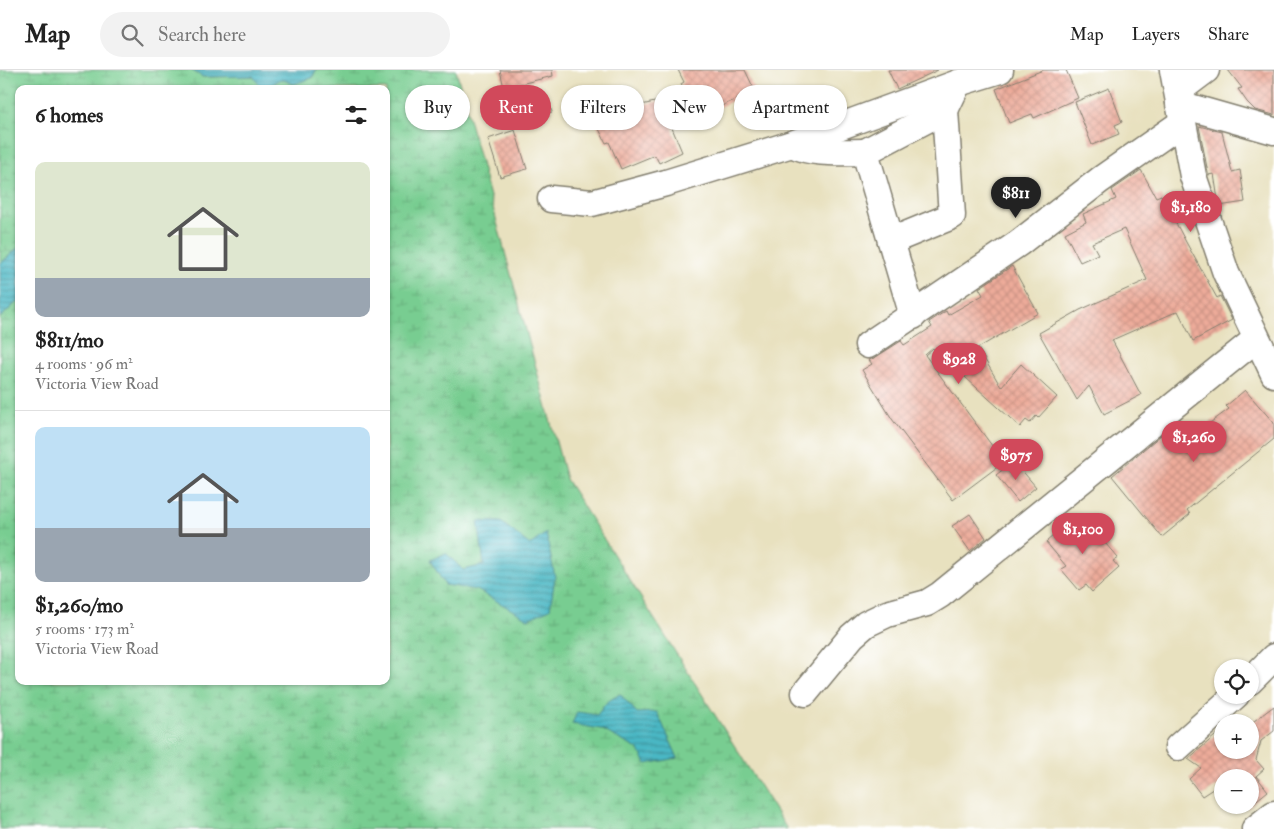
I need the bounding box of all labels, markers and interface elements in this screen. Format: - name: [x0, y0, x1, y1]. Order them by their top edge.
- search box: [100, 12, 450, 57]
- text: Map: [25, 19, 70, 50]
- icon: search: [118, 21, 146, 49]
- text: Search here: [158, 23, 246, 47]
- text: Map: [1070, 23, 1104, 46]
- text: Layers: [1132, 23, 1180, 46]
- text: Share: [1208, 23, 1249, 46]
- chip: Buy: [405, 85, 470, 130]
- chip: Rent: [480, 85, 551, 130]
- chip: Filters: [561, 85, 644, 130]
- chip: New: [654, 85, 724, 130]
- chip: Apartment: [734, 85, 847, 130]
- icon: filters: [342, 101, 370, 129]
- text: 6 homes: [35, 102, 103, 129]
- pin: $811: [986, 176, 1046, 219]
- text: $811: [1002, 183, 1030, 203]
- pin: $1,180: [1150, 190, 1232, 233]
- icon: home: [158, 194, 248, 284]
- text: $1,180: [1171, 197, 1211, 217]
- text: $811/mo: [35, 327, 104, 354]
- pin: $928: [929, 342, 989, 385]
- text: $928: [943, 349, 975, 369]
- text: 4 rooms · 96 m²: [35, 354, 133, 374]
- text: Victoria View Road: [35, 374, 159, 394]
- pin: $1,260: [1153, 420, 1235, 463]
- text: $1,260: [1173, 427, 1215, 447]
- pin: $975: [986, 438, 1046, 481]
- text: $975: [1000, 445, 1032, 465]
- icon: home: [158, 460, 248, 550]
- pin: $1,100: [1042, 512, 1124, 555]
- text: $1,100: [1063, 519, 1103, 539]
- text: $1,260/mo: [35, 592, 123, 619]
- text: 5 rooms · 173 m²: [35, 619, 134, 639]
- text: Victoria View Road: [35, 639, 159, 659]
- map controls: [1214, 659, 1259, 814]
- button: locate: [1214, 659, 1259, 704]
- button: +: [1214, 714, 1259, 759]
- button: −: [1214, 769, 1259, 814]

